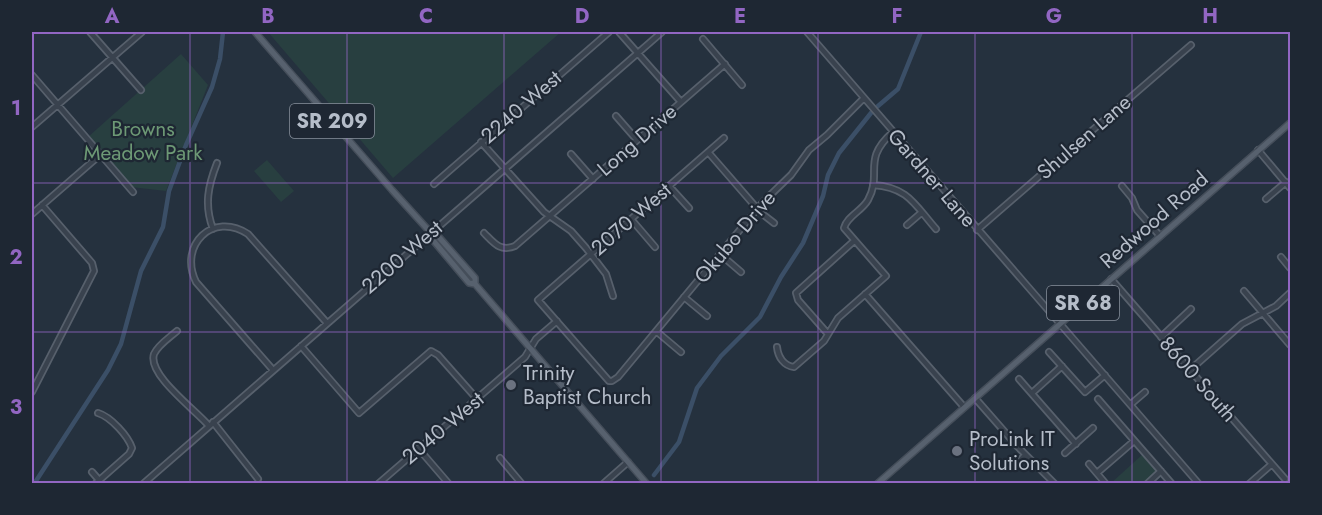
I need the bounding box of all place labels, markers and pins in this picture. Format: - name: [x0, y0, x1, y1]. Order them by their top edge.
- place label: Trinity Baptist Church: [523, 358, 651, 412]
- marker: Trinity Baptist Church: [504, 378, 518, 392]
- place label: ProLink IT Solutions: [969, 424, 1055, 478]
- marker: ProLink IT Solutions: [950, 444, 964, 458]

